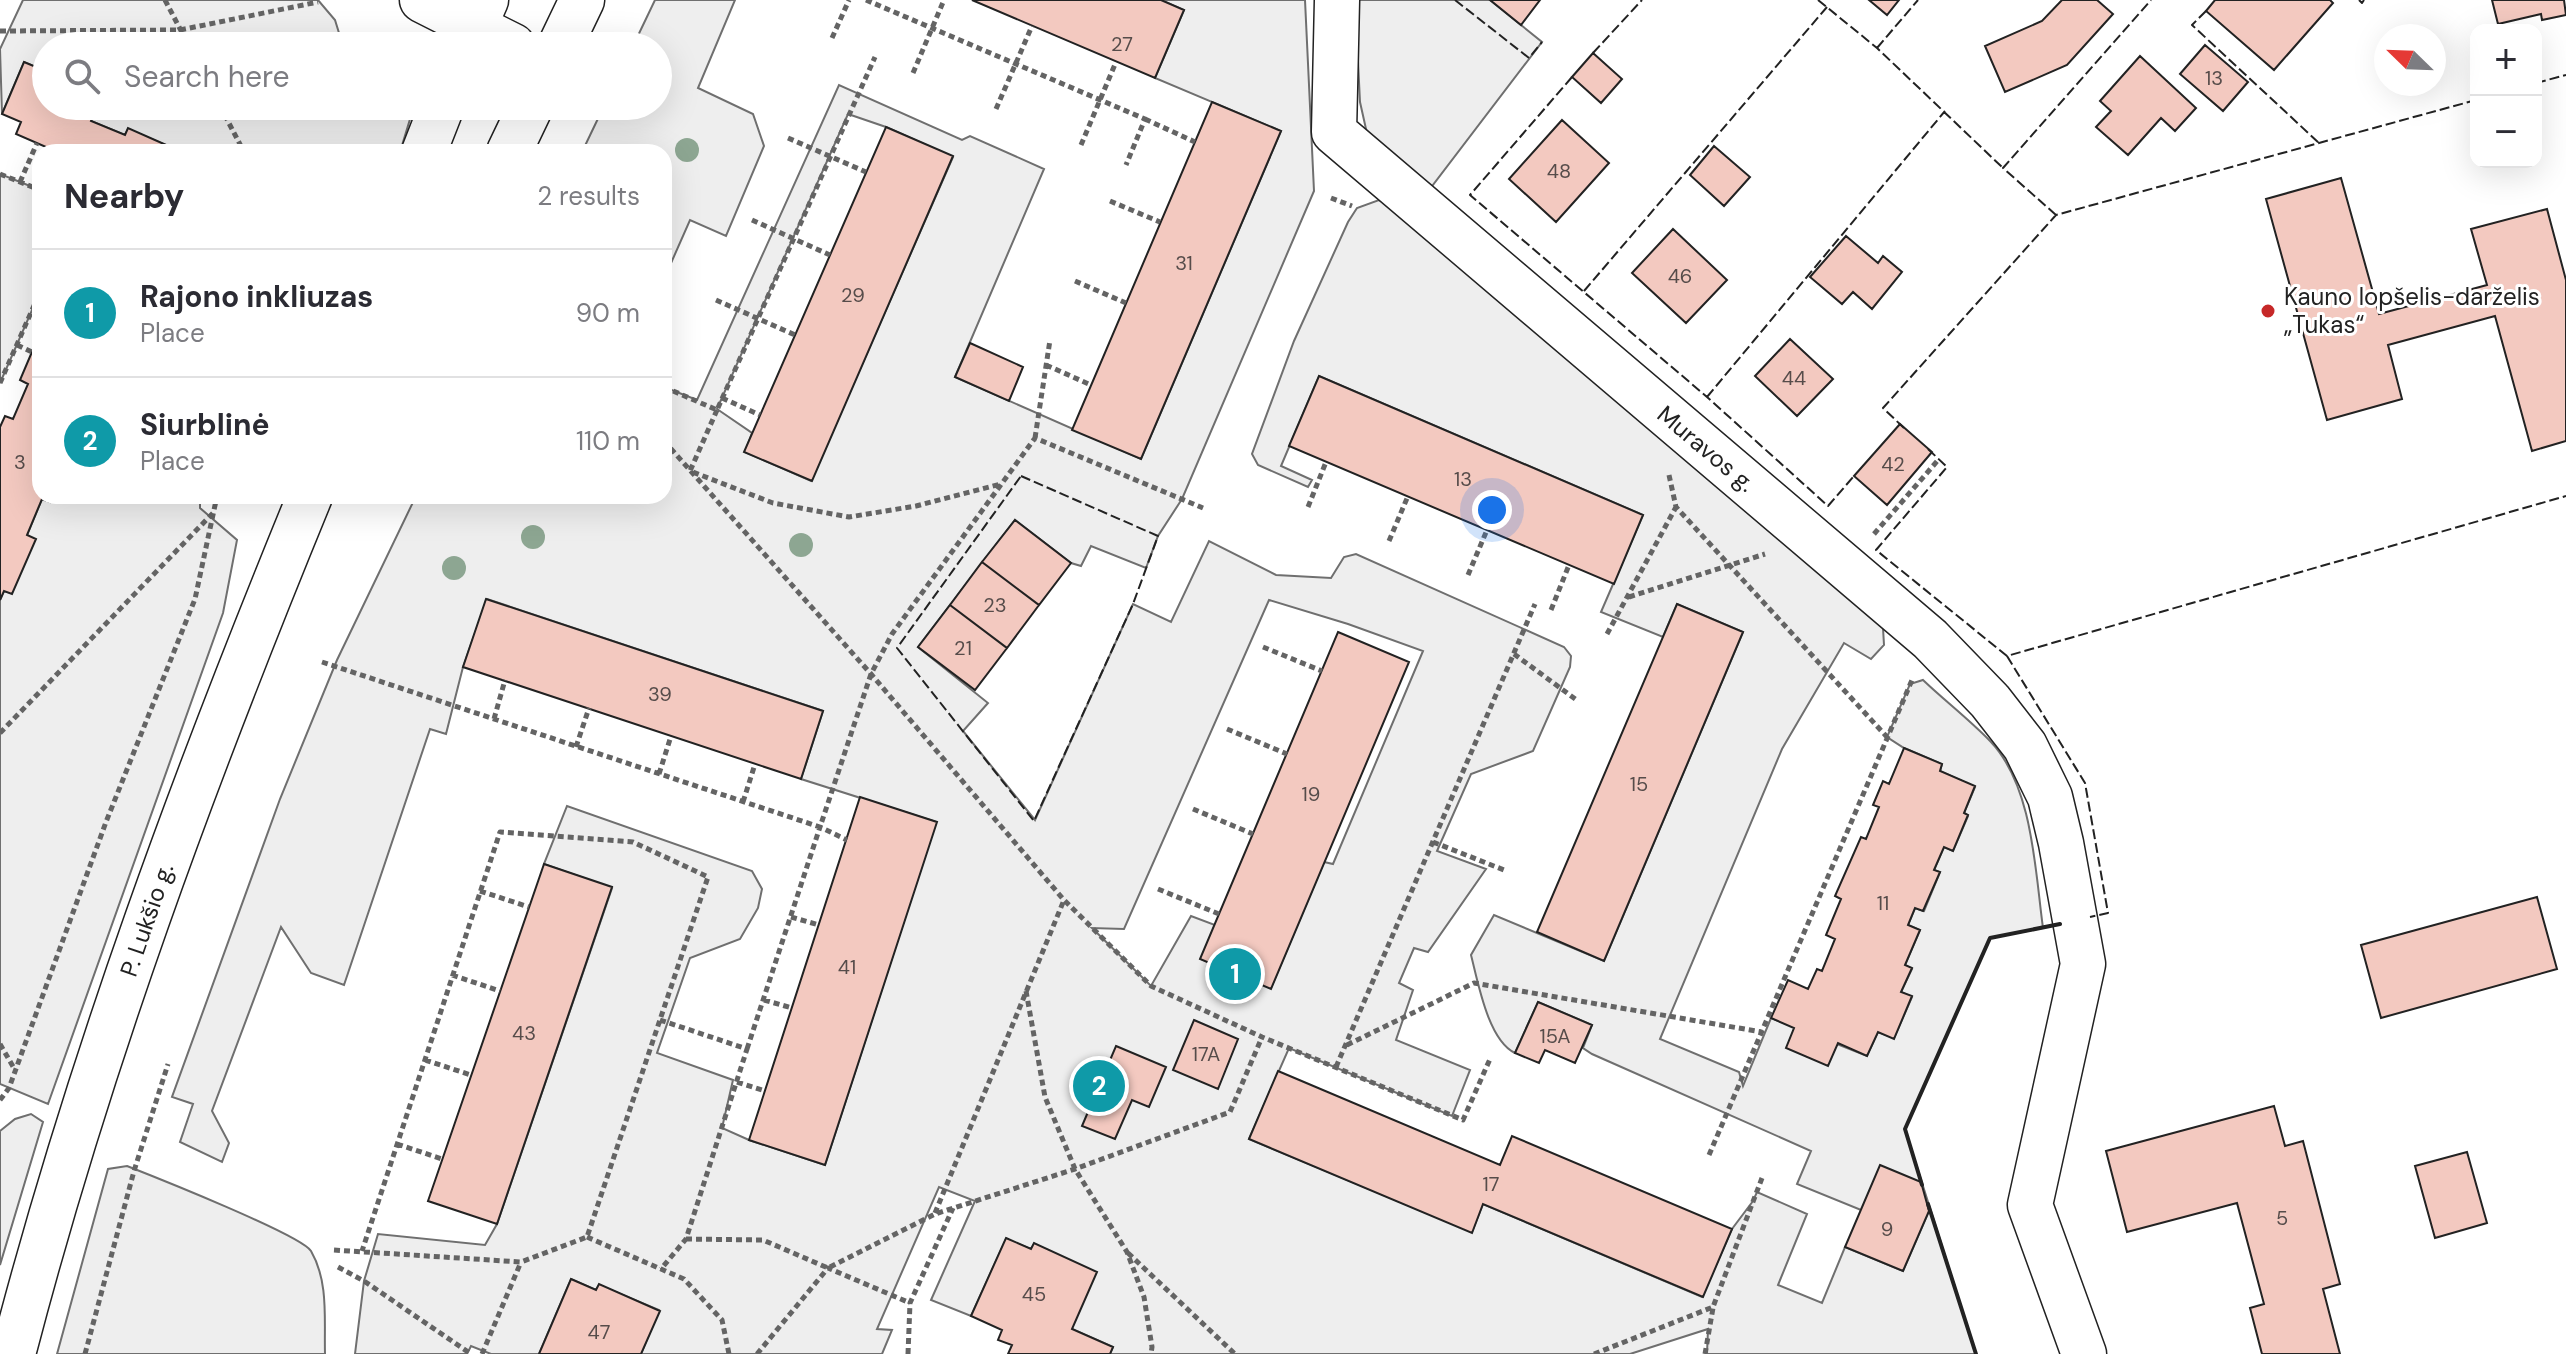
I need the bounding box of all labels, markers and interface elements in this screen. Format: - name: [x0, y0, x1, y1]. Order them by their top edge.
- north arrow: [2374, 24, 2446, 96]
- map controls: [2470, 24, 2542, 168]
- button: +: [2470, 24, 2542, 96]
- house number: 27: [1111, 31, 1133, 57]
- search box: [32, 32, 672, 120]
- icon: search: [60, 54, 104, 98]
- text: Search here: [124, 57, 290, 96]
- house number: 13: [2205, 65, 2223, 91]
- button: −: [2470, 96, 2542, 168]
- house number: 48: [1547, 158, 1571, 184]
- text: Nearby: [64, 174, 184, 219]
- text: 2 results: [537, 179, 640, 213]
- house number: 31: [1175, 250, 1193, 276]
- house number: 46: [1668, 263, 1692, 289]
- text: Rajono inkliuzas: [140, 277, 373, 316]
- place label: Kauno lopšelis-darželis „Tukas“: [2284, 281, 2540, 340]
- house number: 29: [841, 282, 865, 308]
- text: 1: [85, 296, 95, 330]
- text: 90 m: [576, 296, 640, 330]
- marker: Kauno lopšelis-darželis „Tukas“: [2259, 302, 2277, 320]
- text: Place: [140, 316, 205, 350]
- house number: 44: [1782, 365, 1806, 391]
- street label: Muravos g.: [1651, 399, 1762, 499]
- text: Siurblinė: [140, 405, 270, 444]
- text: 2: [82, 424, 98, 458]
- text: 110 m: [576, 424, 640, 458]
- text: Place: [140, 444, 205, 478]
- house number: 3: [14, 449, 26, 475]
- house number: 42: [1881, 451, 1905, 477]
- house number: 13: [1454, 466, 1472, 492]
- your location: [1472, 490, 1512, 530]
- house number: 23: [983, 592, 1007, 618]
- house number: 21: [954, 635, 972, 661]
- house number: 39: [648, 681, 672, 707]
- house number: 15: [1630, 771, 1648, 797]
- house number: 19: [1302, 781, 1320, 807]
- street label: P. Lukšio g.: [113, 859, 180, 981]
- house number: 11: [1877, 890, 1889, 916]
- pin: 1: [1209, 944, 1261, 1004]
- house number: 41: [838, 954, 856, 980]
- house number: 43: [512, 1020, 536, 1046]
- house number: 15A: [1540, 1023, 1570, 1049]
- house number: 17A: [1192, 1041, 1220, 1067]
- pin: 2: [1073, 1056, 1125, 1116]
- house number: 17: [1483, 1171, 1499, 1197]
- house number: 5: [2276, 1205, 2288, 1231]
- house number: 9: [1881, 1216, 1893, 1242]
- house number: 45: [1022, 1281, 1046, 1307]
- house number: 47: [588, 1319, 610, 1345]

